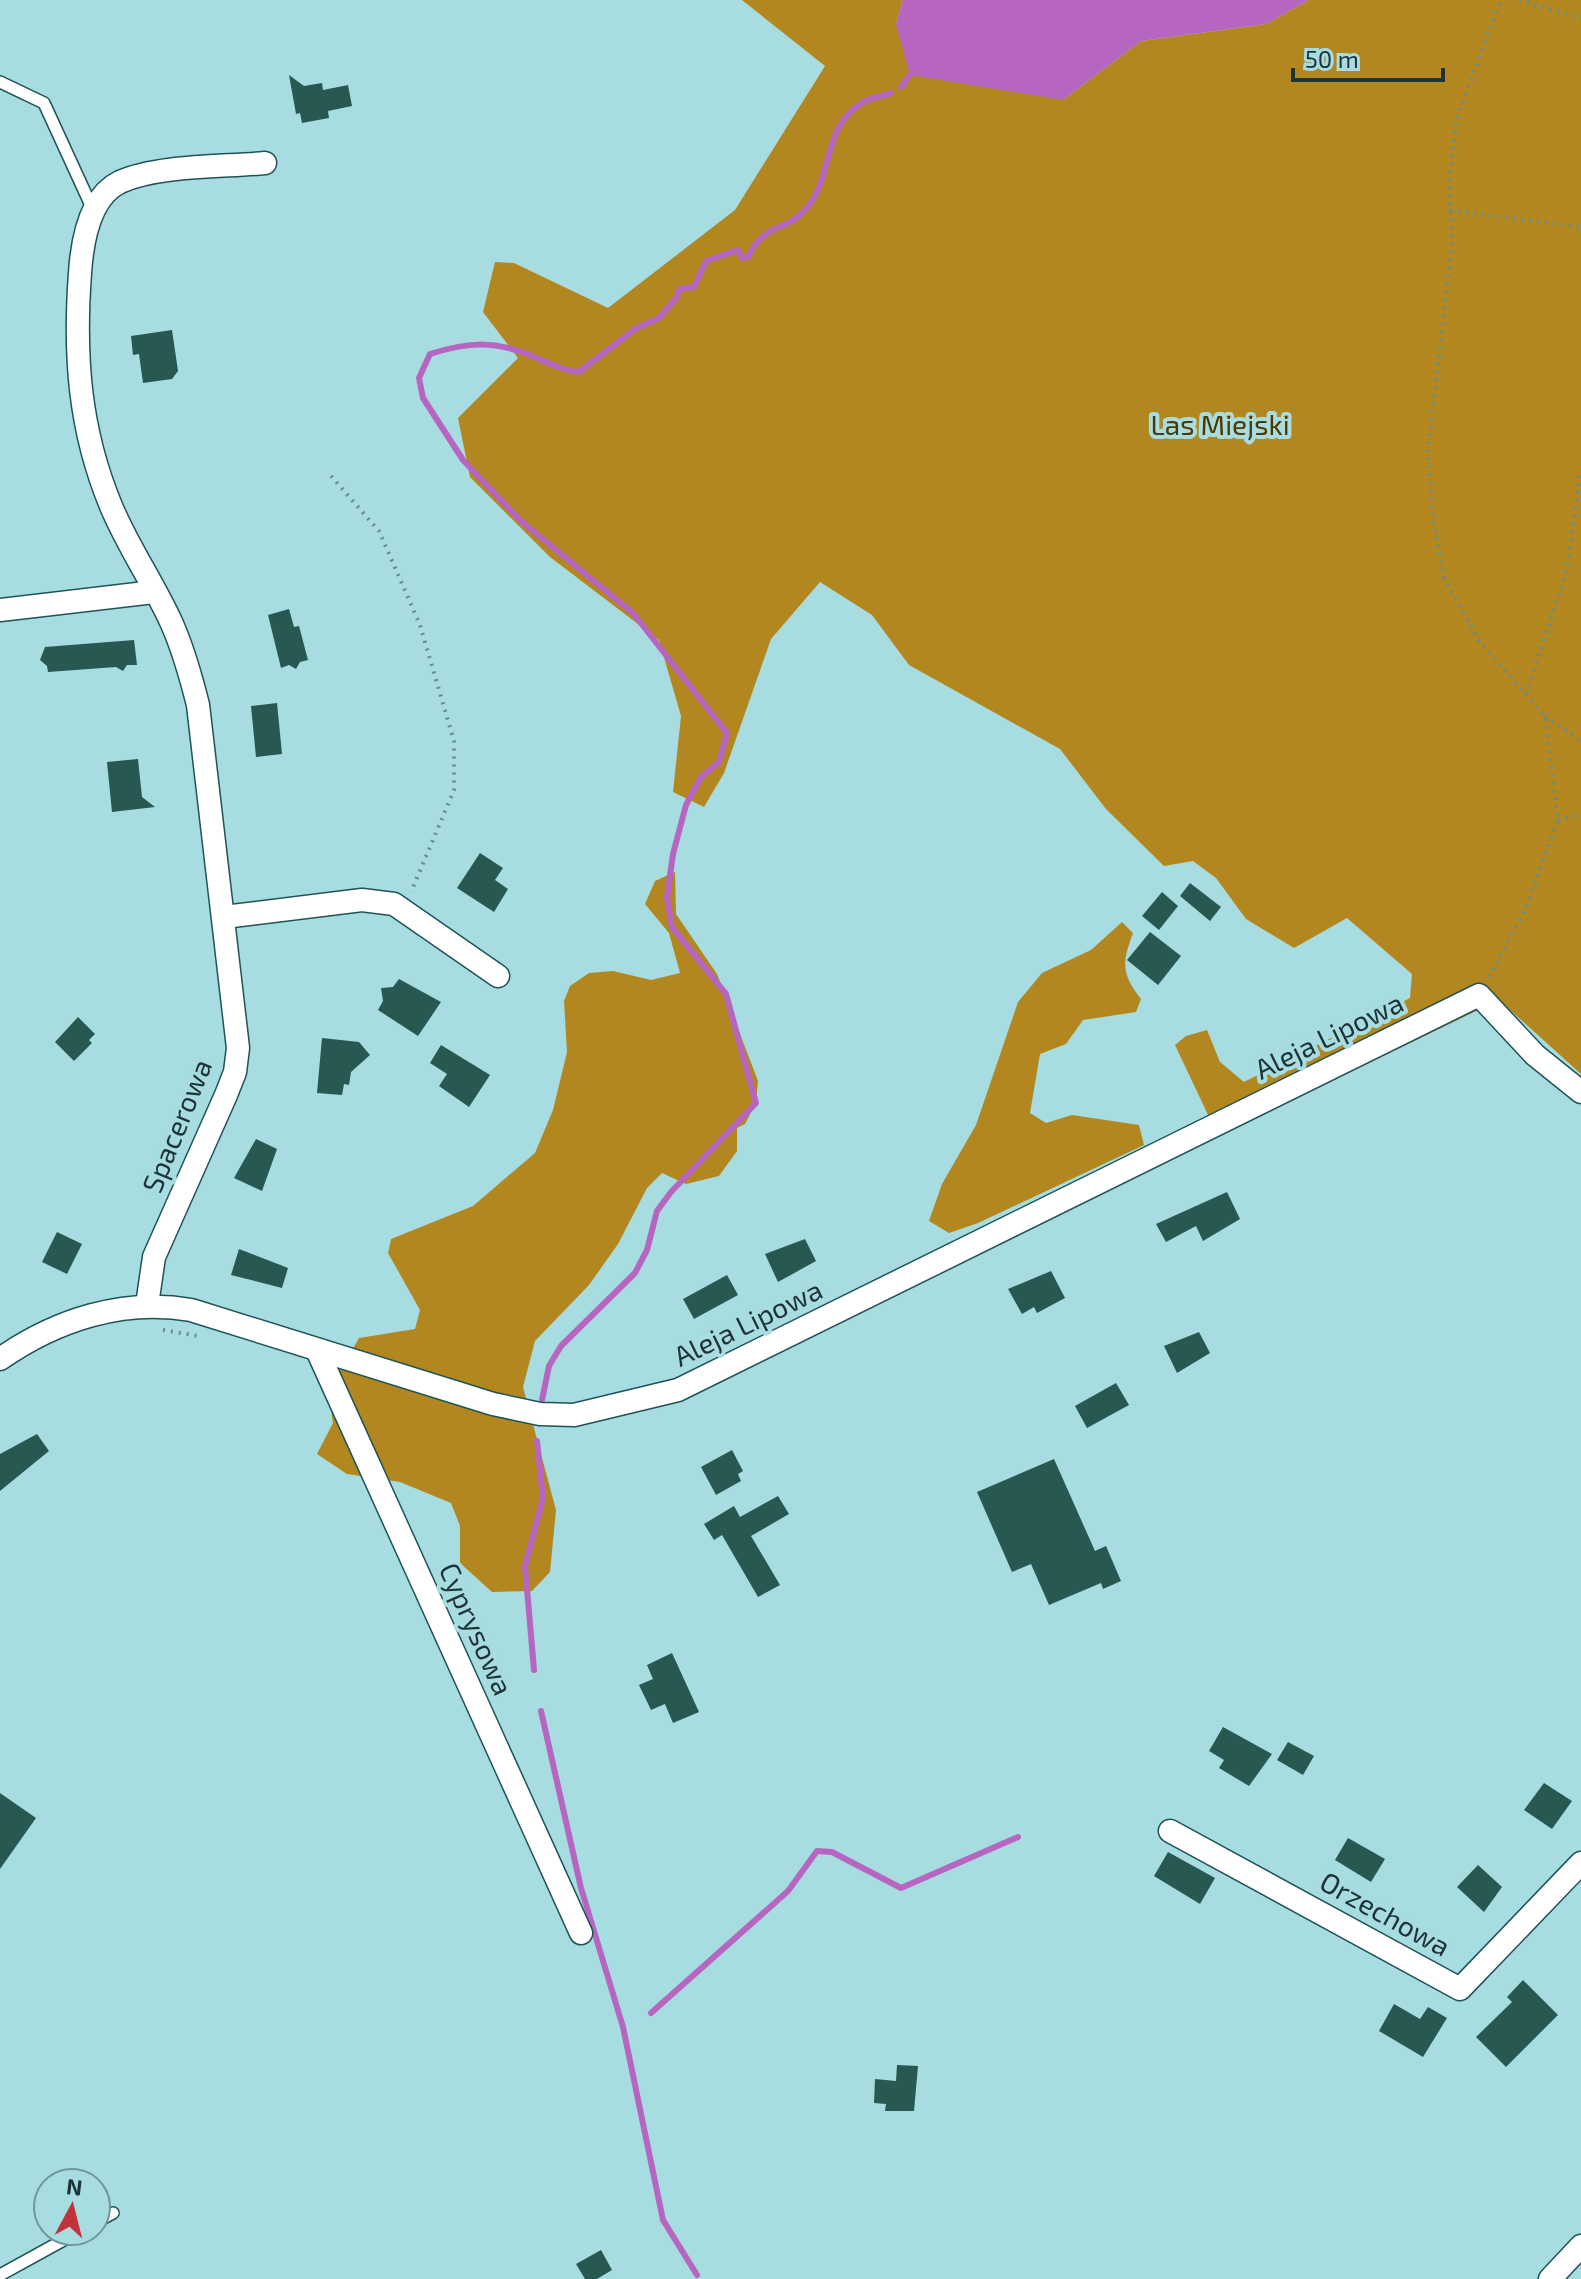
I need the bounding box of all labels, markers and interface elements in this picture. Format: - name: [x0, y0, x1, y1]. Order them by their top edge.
- scale bar: [1293, 32, 1443, 82]
- text: 50 m: [1305, 44, 1359, 73]
- park label: Las Miejski: [1150, 407, 1290, 441]
- street label: Aleja Lipowa: [1249, 984, 1408, 1086]
- street label: Spacerowa: [134, 1054, 218, 1197]
- street label: Aleja Lipowa: [668, 1271, 827, 1373]
- street label: Cyprysowa: [433, 1557, 521, 1700]
- street label: Orzechowa: [1315, 1864, 1456, 1963]
- north arrow: [32, 2167, 112, 2247]
- text: N: [65, 2172, 84, 2200]

